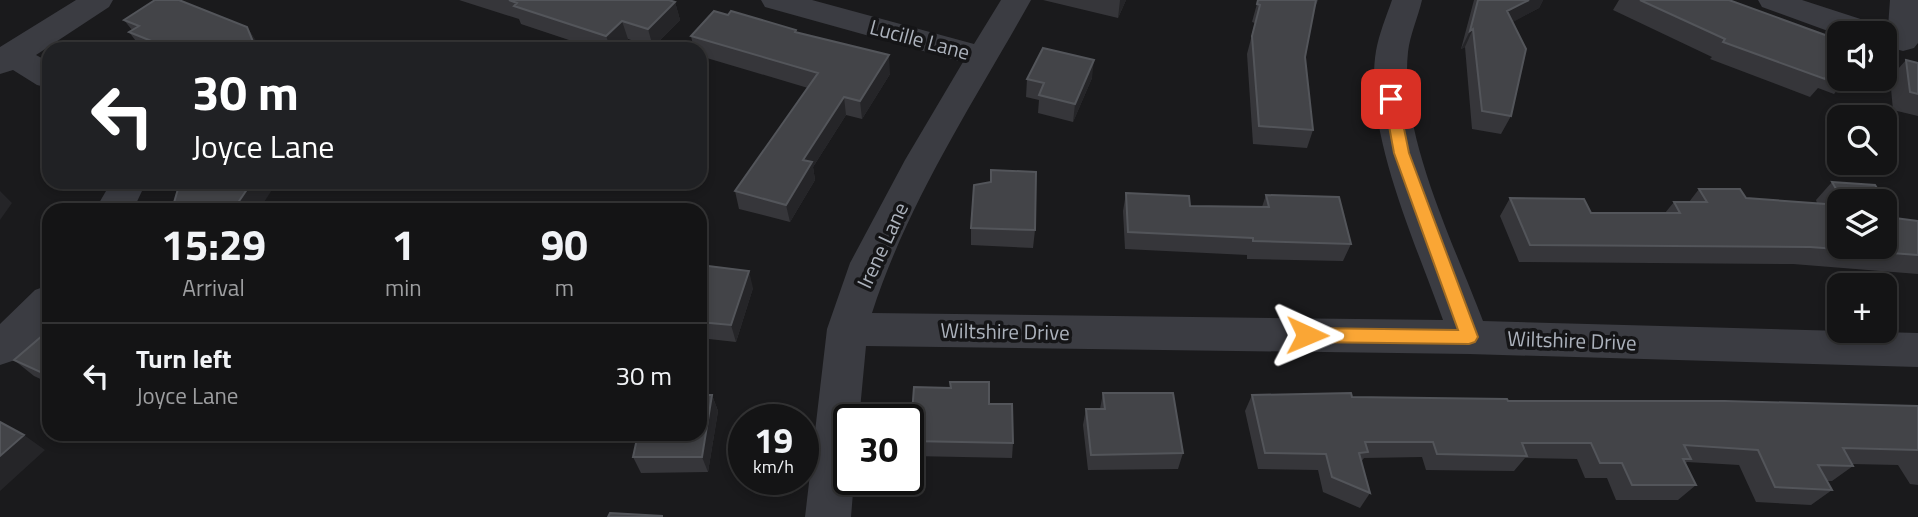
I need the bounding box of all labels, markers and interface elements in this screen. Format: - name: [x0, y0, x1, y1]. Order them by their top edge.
- street label: Lucille Lane: [866, 10, 974, 68]
- map controls: [1827, 21, 1897, 343]
- button: sound: [1827, 21, 1897, 91]
- text: 30 m: [192, 54, 299, 129]
- pin: [1361, 69, 1421, 129]
- icon: left: [77, 70, 168, 161]
- icon: arrive: [1372, 80, 1410, 118]
- button: search: [1827, 105, 1897, 175]
- text: Joyce Lane: [192, 122, 335, 170]
- button: layers: [1827, 189, 1897, 259]
- street label: Irene Lane: [848, 197, 916, 293]
- text: 15:29: [161, 212, 266, 276]
- text: 1: [392, 212, 415, 276]
- text: 90: [541, 212, 588, 276]
- text: Arrival: [182, 270, 245, 305]
- text: min: [385, 270, 422, 305]
- text: m: [555, 270, 574, 305]
- button: +: [1827, 273, 1897, 343]
- position arrow: [1270, 298, 1344, 372]
- street label: Wiltshire Drive: [940, 314, 1070, 348]
- street label: Wiltshire Drive: [1507, 322, 1637, 358]
- text: Turn left: [136, 339, 231, 378]
- text: 30 m: [615, 356, 672, 395]
- icon: left: [77, 357, 115, 395]
- text: Joyce Lane: [136, 378, 238, 413]
- speed limit sign: 30: [833, 404, 924, 495]
- text: 19: [754, 413, 793, 467]
- text: km/h: [753, 453, 794, 480]

